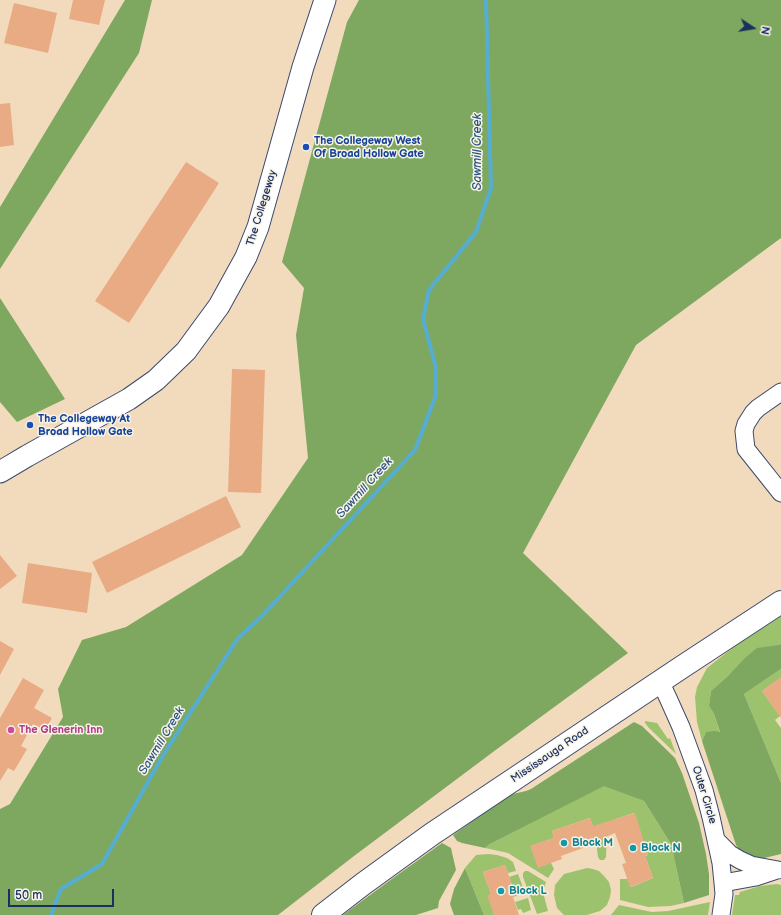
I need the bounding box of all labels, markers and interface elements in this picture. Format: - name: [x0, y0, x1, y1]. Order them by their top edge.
- north arrow: [733, 8, 773, 48]
- text: N: [758, 25, 772, 36]
- water label: Sawmill Creek: [471, 114, 485, 190]
- place label: The Collegeway West Of Broad Hollow Gate: [314, 134, 424, 160]
- marker: The Collegeway West Of Broad Hollow Gate: [301, 142, 311, 152]
- street label: The Collegeway: [244, 168, 280, 248]
- place label: The Collegeway At Broad Hollow Gate: [38, 412, 132, 438]
- marker: The Collegeway At Broad Hollow Gate: [25, 420, 35, 430]
- water label: Sawmill Creek: [334, 455, 396, 521]
- water label: Sawmill Creek: [136, 704, 188, 778]
- place label: The Glenerin Inn: [19, 723, 102, 737]
- street label: Mississauga Road: [509, 724, 591, 786]
- marker: The Glenerin Inn: [6, 725, 16, 735]
- street label: Outer Circle: [689, 764, 719, 826]
- place label: Block M: [572, 836, 613, 850]
- marker: Block M: [559, 838, 569, 848]
- place label: Block N: [641, 841, 681, 855]
- marker: Block N: [628, 843, 638, 853]
- scale bar: [10, 881, 116, 907]
- place label: Block L: [509, 884, 547, 898]
- marker: Block L: [496, 886, 506, 896]
- text: 50 m: [15, 888, 42, 903]

